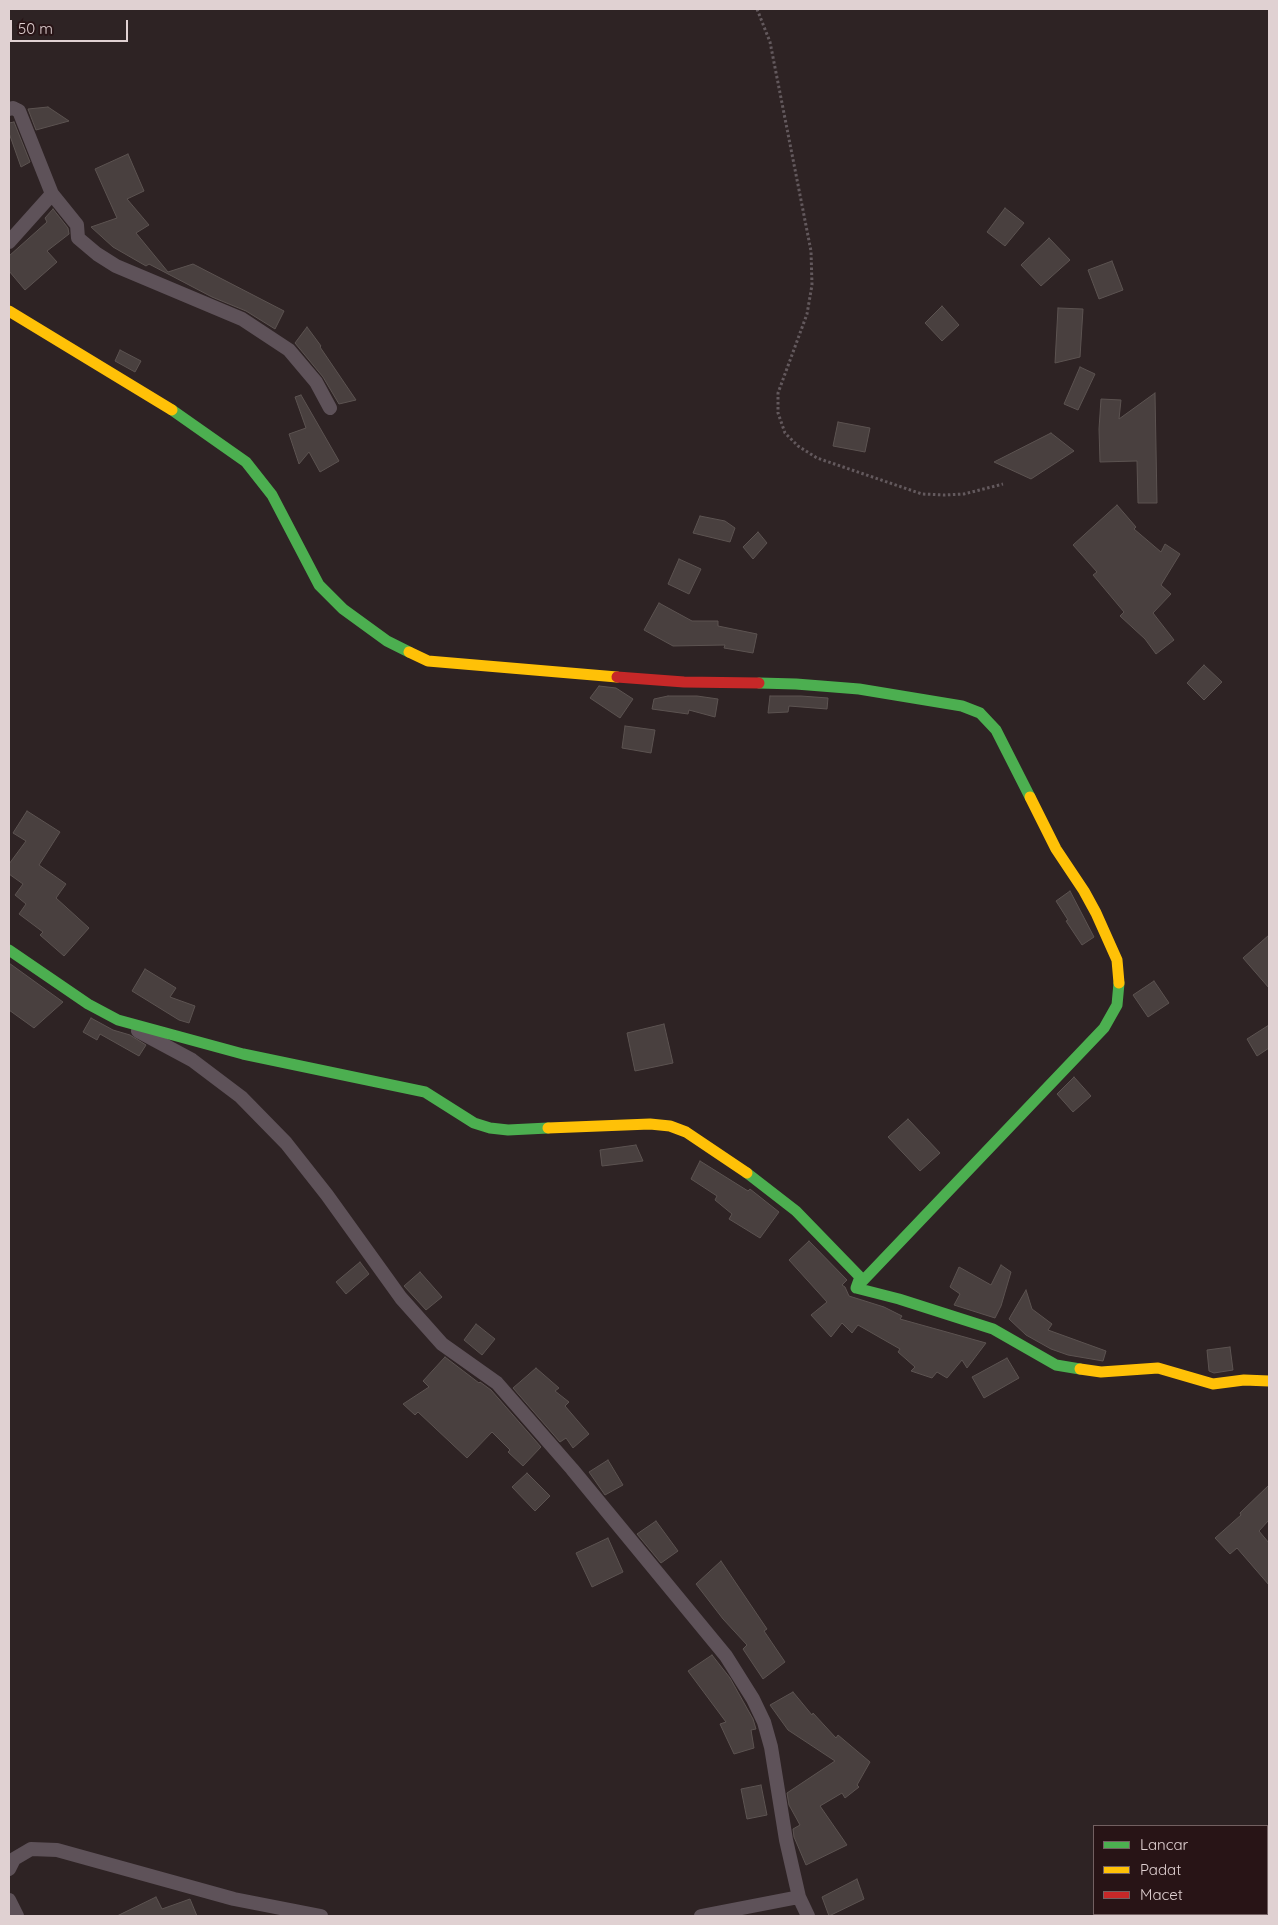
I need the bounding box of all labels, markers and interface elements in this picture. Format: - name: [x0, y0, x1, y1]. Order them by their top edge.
- scale bar: [12, 10, 130, 42]
- text: 50 m: [18, 19, 53, 38]
- legend: [1093, 1825, 1268, 1915]
- text: Lancar: [1140, 1835, 1188, 1854]
- text: Padat: [1140, 1860, 1181, 1879]
- text: Macet: [1140, 1885, 1183, 1904]

